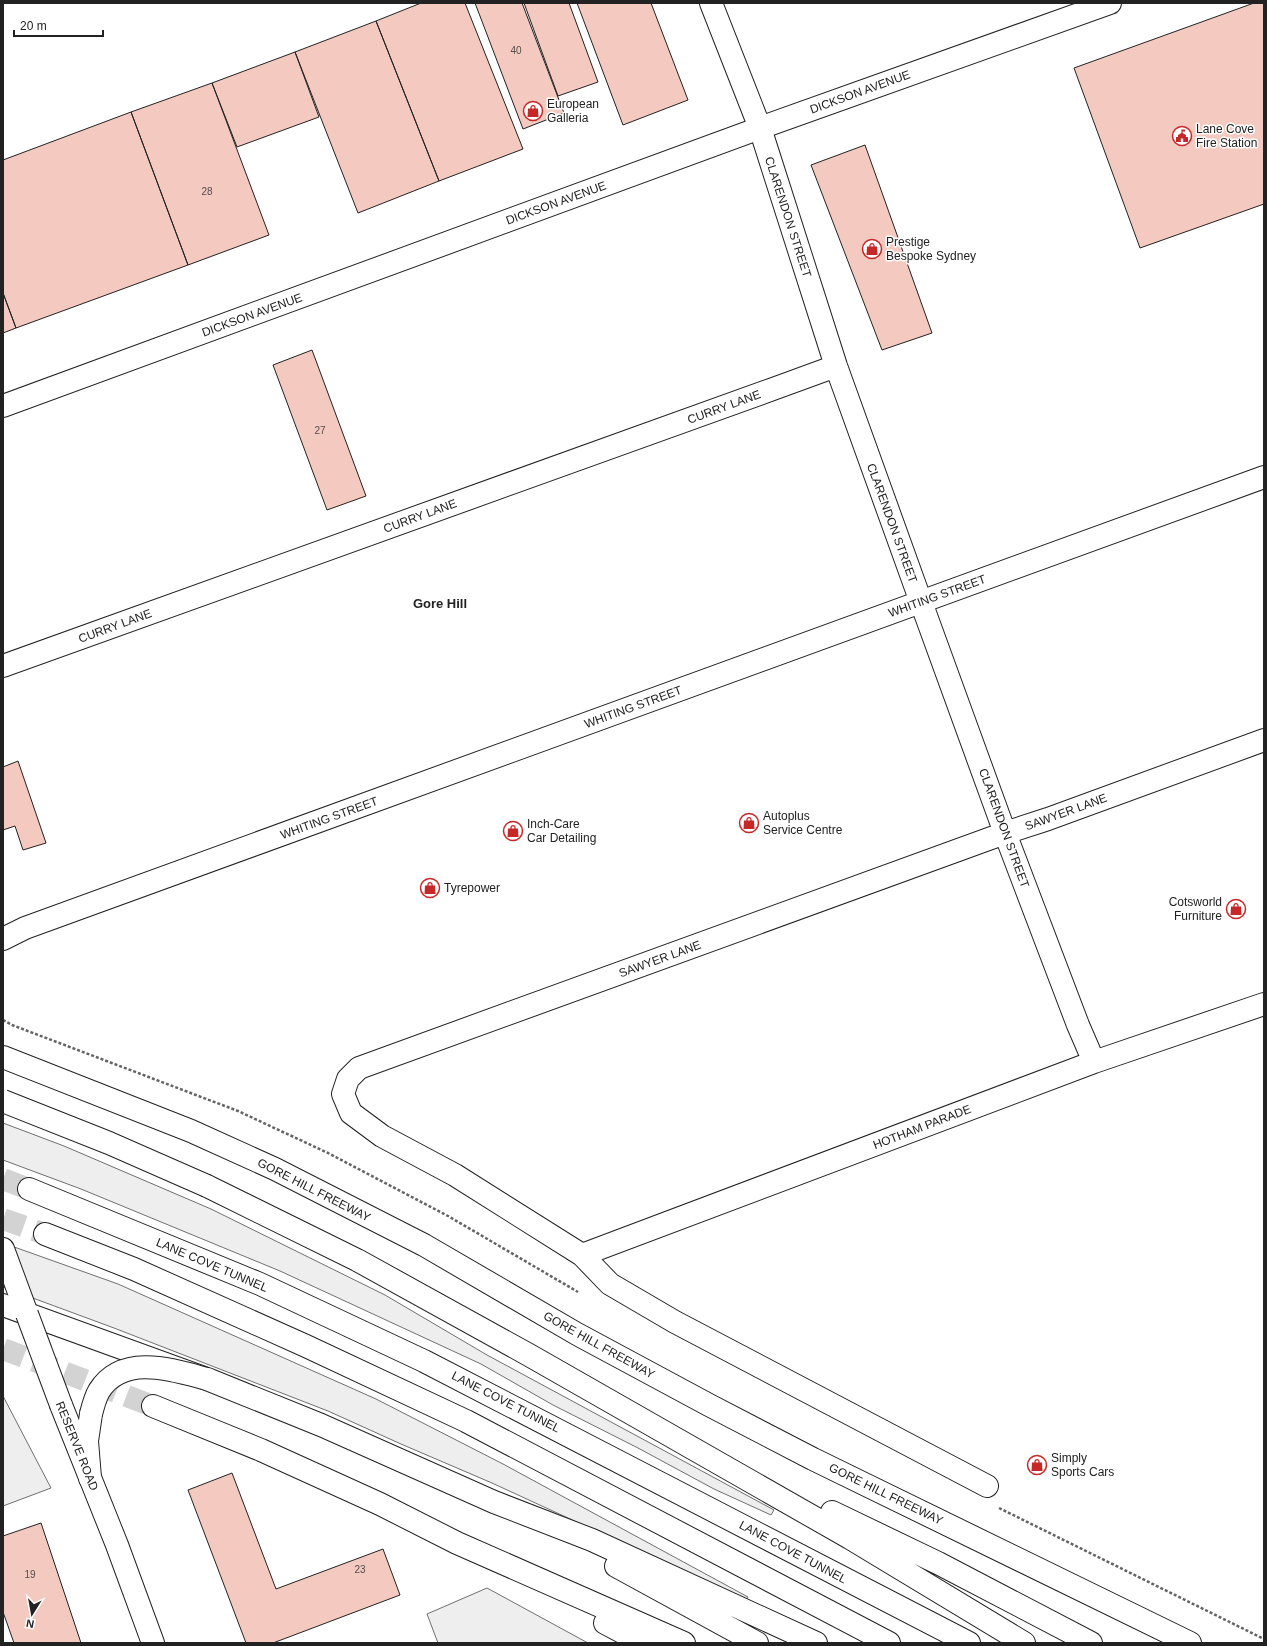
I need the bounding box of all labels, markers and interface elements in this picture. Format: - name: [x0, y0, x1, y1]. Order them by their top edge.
- scale bar: [14, 12, 103, 38]
- text: 20 m: [20, 19, 47, 33]
- house number: 40: [510, 45, 522, 56]
- street label: DICKSON AVENUE: [808, 67, 912, 117]
- place label: European Galleria: [547, 97, 599, 125]
- shop icon: European Galleria: [522, 100, 544, 122]
- place label: Lane Cove Fire Station: [1196, 122, 1257, 150]
- public building icon: Lane Cove Fire Station: [1171, 125, 1193, 147]
- street label: CLARENDON STREET: [762, 155, 814, 280]
- street label: DICKSON AVENUE: [504, 178, 608, 228]
- house number: 28: [201, 186, 213, 197]
- place label: Prestige Bespoke Sydney: [886, 235, 976, 263]
- shop icon: Prestige Bespoke Sydney: [861, 238, 883, 260]
- street label: DICKSON AVENUE: [200, 290, 304, 340]
- street label: CURRY LANE: [685, 387, 763, 427]
- house number: 27: [314, 425, 326, 436]
- street label: CLARENDON STREET: [864, 461, 920, 585]
- street label: CURRY LANE: [381, 496, 459, 536]
- street label: WHITING STREET: [886, 572, 988, 620]
- district label: Gore Hill: [413, 596, 467, 611]
- street label: CURRY LANE: [76, 606, 154, 646]
- street label: WHITING STREET: [582, 683, 684, 731]
- street label: CLARENDON STREET: [976, 766, 1032, 890]
- street label: SAWYER LANE: [1023, 791, 1109, 833]
- street label: WHITING STREET: [278, 794, 380, 842]
- place label: Autoplus Service Centre: [763, 809, 843, 837]
- shop icon: Autoplus Service Centre: [738, 812, 760, 834]
- place label: Inch-Care Car Detailing: [527, 817, 596, 845]
- shop icon: Inch-Care Car Detailing: [502, 820, 524, 842]
- shop icon: Tyrepower: [419, 877, 441, 899]
- place label: Tyrepower: [444, 881, 500, 895]
- place label: Cotsworld Furniture: [1169, 895, 1222, 923]
- shop icon: Cotsworld Furniture: [1225, 898, 1247, 920]
- street label: SAWYER LANE: [617, 938, 703, 980]
- street label: HOTHAM PARADE: [871, 1102, 973, 1152]
- street label: GORE HILL FREEWAY: [255, 1155, 373, 1225]
- street label: LANE COVE TUNNEL: [154, 1235, 270, 1295]
- street label: GORE HILL FREEWAY: [541, 1309, 657, 1381]
- street label: LANE COVE TUNNEL: [449, 1369, 563, 1436]
- street label: RESERVE ROAD: [53, 1399, 101, 1493]
- place label: Simply Sports Cars: [1051, 1451, 1114, 1479]
- shop icon: Simply Sports Cars: [1026, 1454, 1048, 1476]
- street label: GORE HILL FREEWAY: [827, 1460, 945, 1528]
- street label: LANE COVE TUNNEL: [737, 1518, 849, 1586]
- house number: 23: [354, 1564, 366, 1575]
- house number: 19: [24, 1569, 36, 1580]
- north arrow: [12, 1594, 52, 1634]
- text: N: [25, 1617, 35, 1630]

